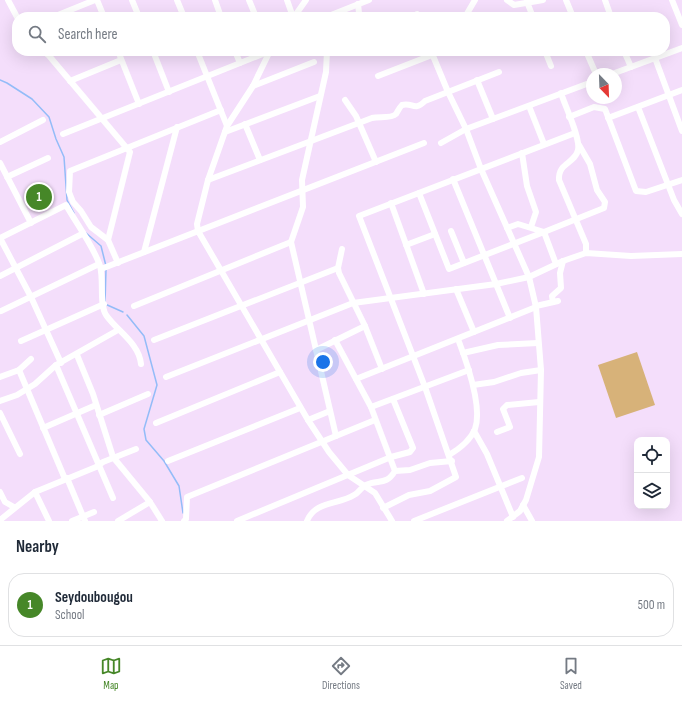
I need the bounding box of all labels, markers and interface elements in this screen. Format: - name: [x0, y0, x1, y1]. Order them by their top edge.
- search box: [12, 12, 670, 56]
- icon: search: [26, 23, 48, 45]
- text: Search here: [58, 25, 118, 44]
- north arrow: [586, 68, 622, 104]
- pin: 1: [26, 182, 52, 212]
- your location: [313, 352, 333, 372]
- map controls: [634, 437, 670, 509]
- button: locate: [634, 437, 670, 473]
- button: layers: [634, 473, 670, 509]
- text: Nearby: [16, 537, 59, 557]
- text: Seydoubougou: [55, 588, 133, 607]
- text: 1: [27, 597, 33, 613]
- text: 500 m: [638, 597, 665, 613]
- text: School: [55, 607, 85, 623]
- tab: Map: [100, 655, 122, 692]
- tab: Directions: [322, 655, 360, 692]
- tab: Saved: [560, 655, 582, 692]

